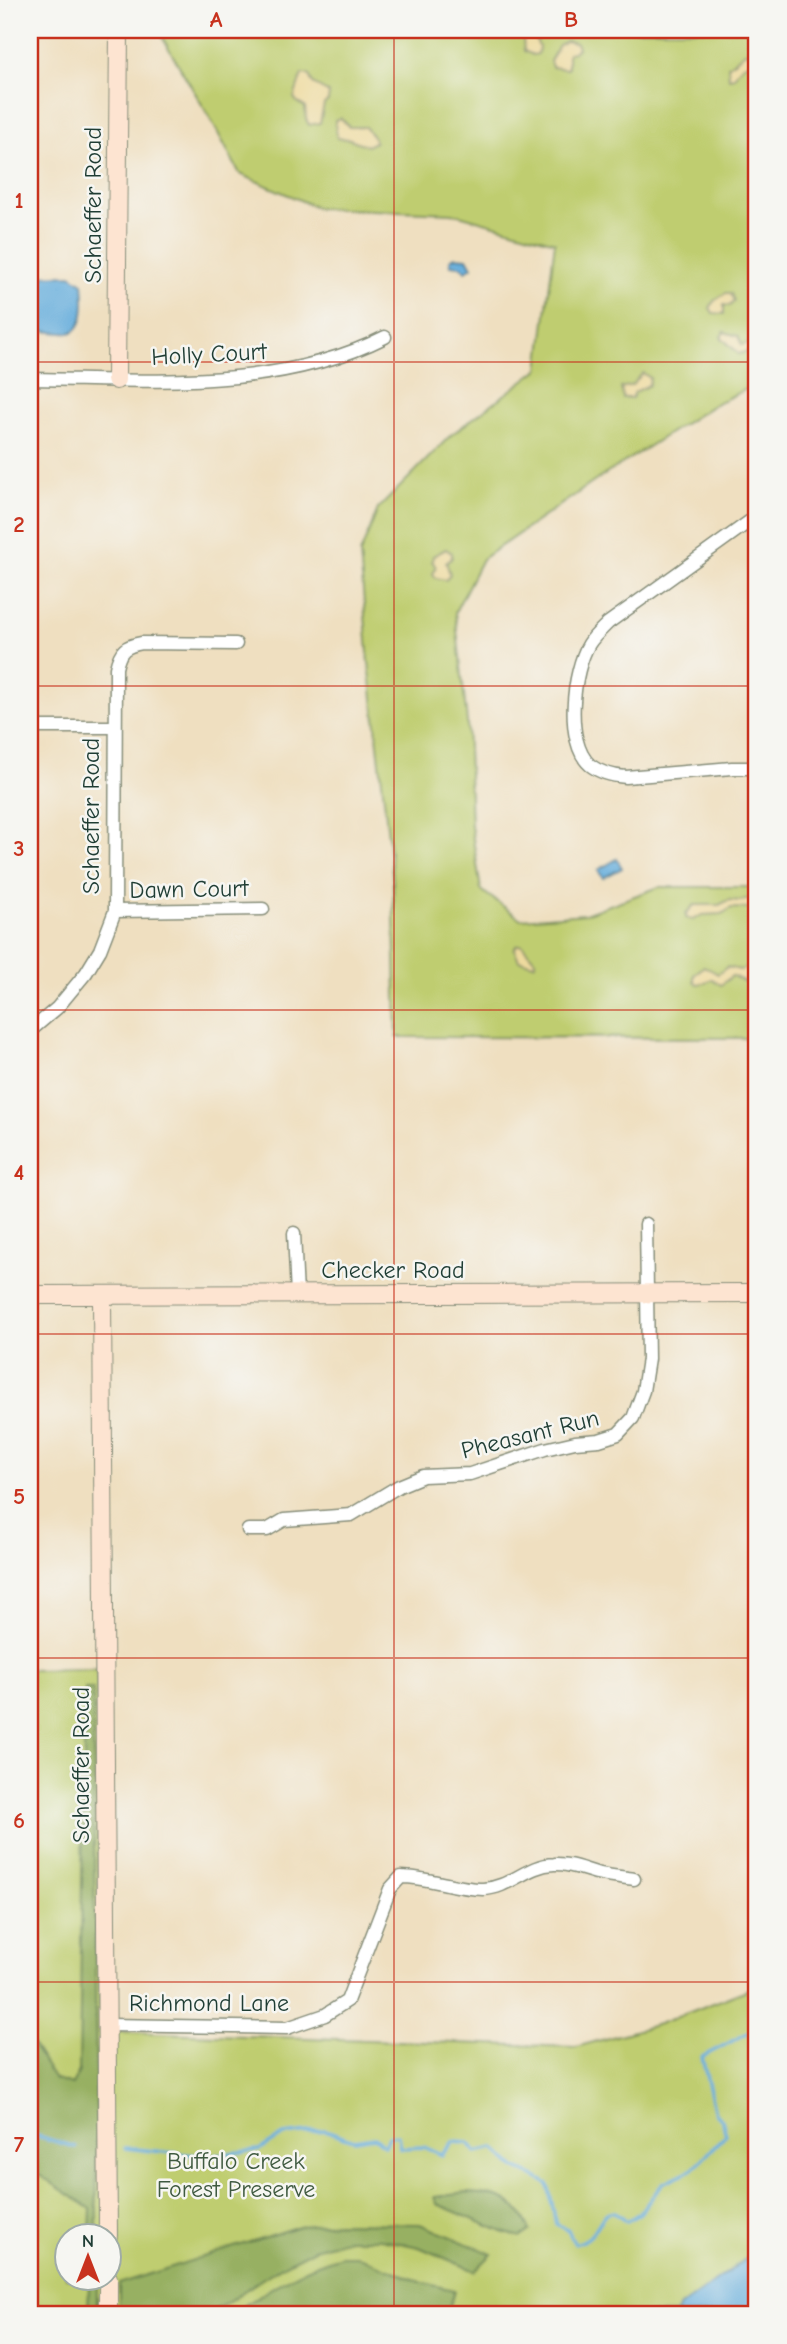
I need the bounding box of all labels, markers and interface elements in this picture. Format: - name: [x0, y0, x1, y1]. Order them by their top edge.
- text: A: [210, 6, 223, 33]
- text: B: [564, 6, 578, 33]
- street label: Schaeffer Road: [79, 127, 107, 283]
- text: 1: [14, 187, 24, 214]
- street label: Holly Court: [151, 337, 268, 371]
- text: 2: [13, 511, 25, 538]
- street label: Schaeffer Road: [77, 738, 105, 894]
- text: 3: [13, 835, 25, 862]
- street label: Dawn Court: [129, 874, 250, 904]
- text: 4: [14, 1159, 25, 1186]
- street label: Checker Road: [321, 1256, 465, 1284]
- street label: Pheasant Run: [458, 1403, 602, 1465]
- text: 5: [13, 1483, 25, 1510]
- street label: Schaeffer Road: [67, 1687, 95, 1843]
- text: 6: [13, 1807, 25, 1834]
- street label: Richmond Lane: [129, 1989, 289, 2017]
- text: 7: [14, 2131, 25, 2158]
- park label: Buffalo Creek Forest Preserve: [157, 2147, 315, 2203]
- north arrow: [52, 2222, 122, 2292]
- text: N: [82, 2230, 94, 2252]

